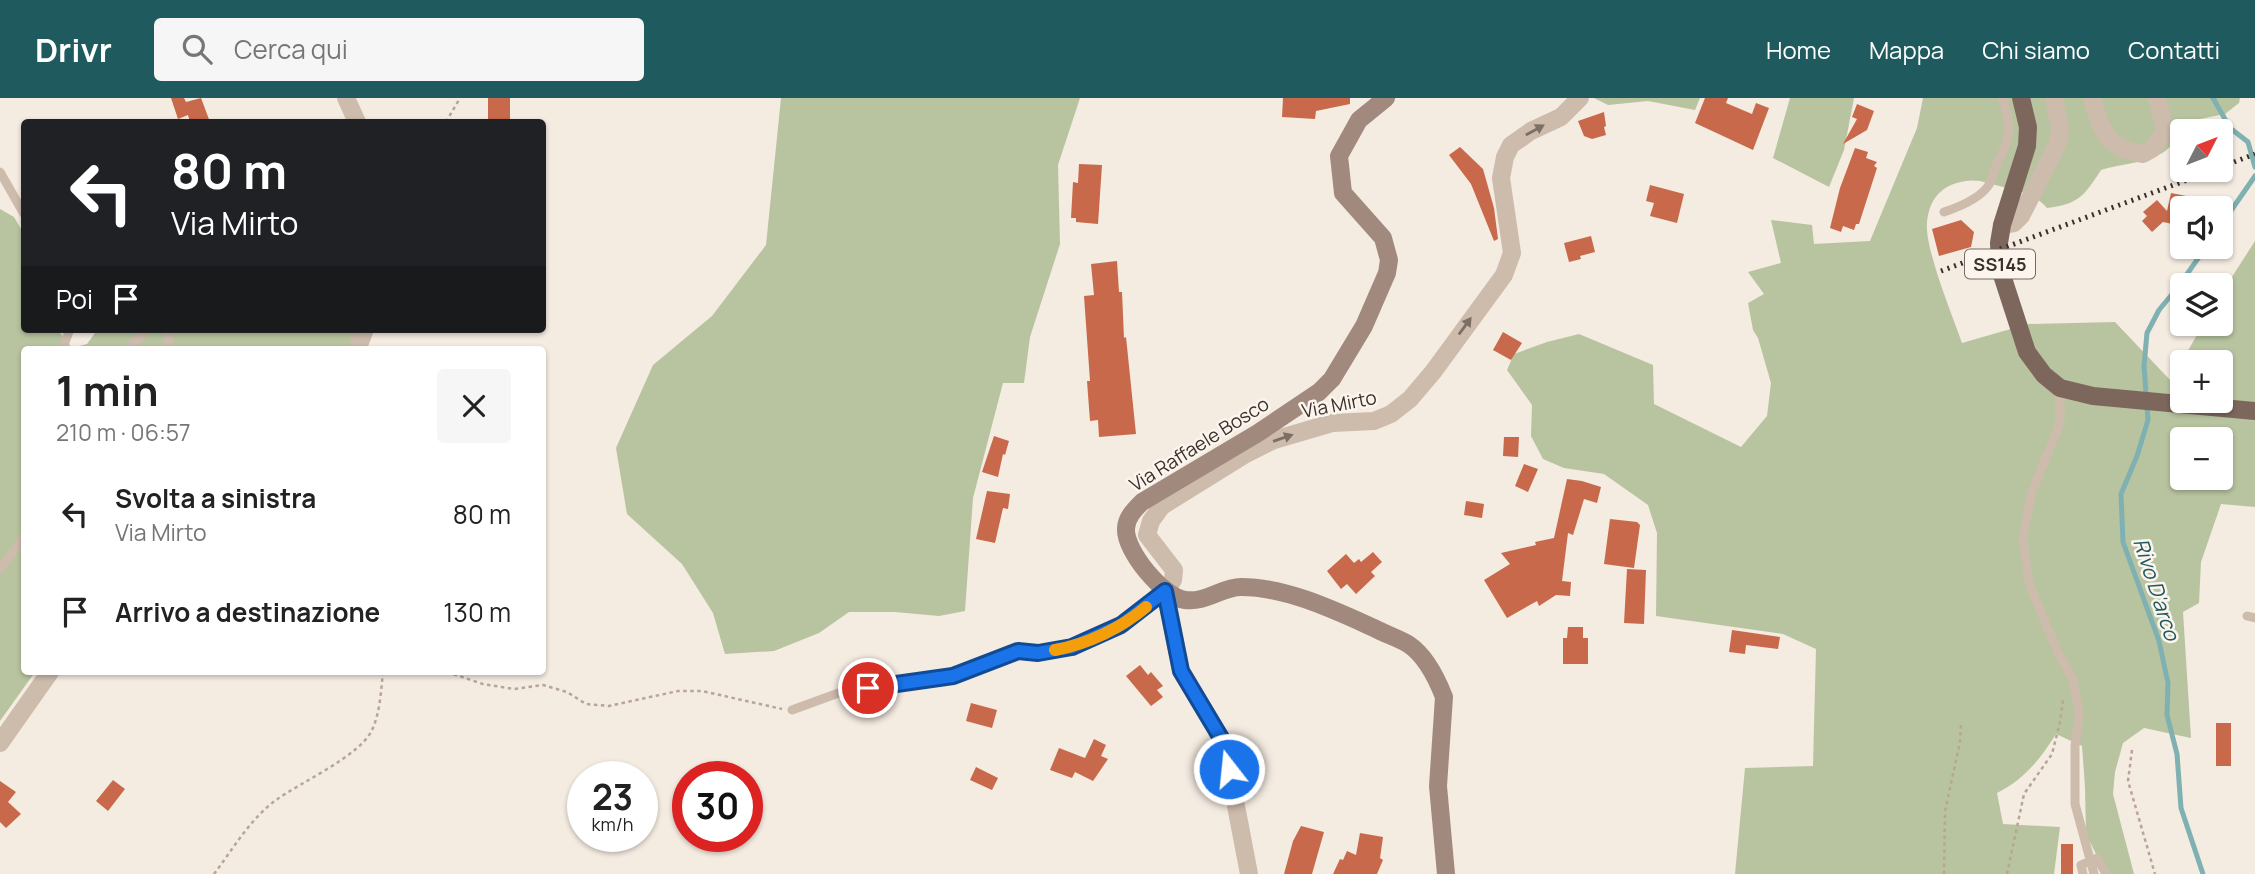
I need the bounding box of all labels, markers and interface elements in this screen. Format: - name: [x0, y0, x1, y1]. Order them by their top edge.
- search box: [154, 18, 644, 81]
- text: Drivr: [35, 27, 112, 72]
- icon: search: [178, 30, 216, 68]
- text: Cerca qui: [234, 31, 348, 67]
- text: Home: [1766, 33, 1831, 66]
- text: Mappa: [1869, 33, 1944, 66]
- text: Chi siamo: [1982, 33, 2090, 66]
- text: Contatti: [2128, 33, 2220, 66]
- north arrow: [2170, 119, 2233, 182]
- map controls: [2170, 119, 2233, 490]
- one-way arrow: [1525, 124, 1545, 136]
- text: 80 m: [171, 137, 287, 204]
- icon: left: [56, 147, 147, 238]
- button: sound: [2170, 196, 2233, 259]
- text: Via Mirto: [171, 201, 298, 245]
- road number: SS145: [1965, 250, 2035, 279]
- button: layers: [2170, 273, 2233, 336]
- icon: arrive: [107, 280, 145, 318]
- text: Poi: [56, 281, 93, 317]
- one-way arrow: [1458, 317, 1472, 335]
- button: +: [2170, 350, 2233, 413]
- text: 1 min: [56, 361, 159, 419]
- button: close: [437, 369, 511, 443]
- street label: Via Mirto: [1299, 384, 1379, 424]
- street label: Via Raffaele Bosco: [1124, 391, 1274, 497]
- text: 210 m · 06:57: [56, 416, 191, 448]
- button: −: [2170, 427, 2233, 490]
- one-way arrow: [1272, 432, 1293, 443]
- text: Svolta a sinistra: [115, 480, 316, 516]
- icon: left: [56, 495, 94, 533]
- text: 80 m: [453, 496, 511, 532]
- text: Via Mirto: [115, 516, 207, 548]
- water label: Rivo D'arco: [2127, 534, 2187, 645]
- icon: arrive: [56, 593, 94, 631]
- text: Arrivo a destinazione: [115, 594, 380, 630]
- text: 130 m: [443, 594, 511, 630]
- pin: [838, 658, 898, 718]
- icon: arrive: [849, 669, 887, 707]
- position arrow: [1192, 732, 1266, 806]
- speed limit sign: 30: [672, 761, 763, 852]
- text: 23: [592, 773, 633, 821]
- text: km/h: [592, 812, 633, 836]

